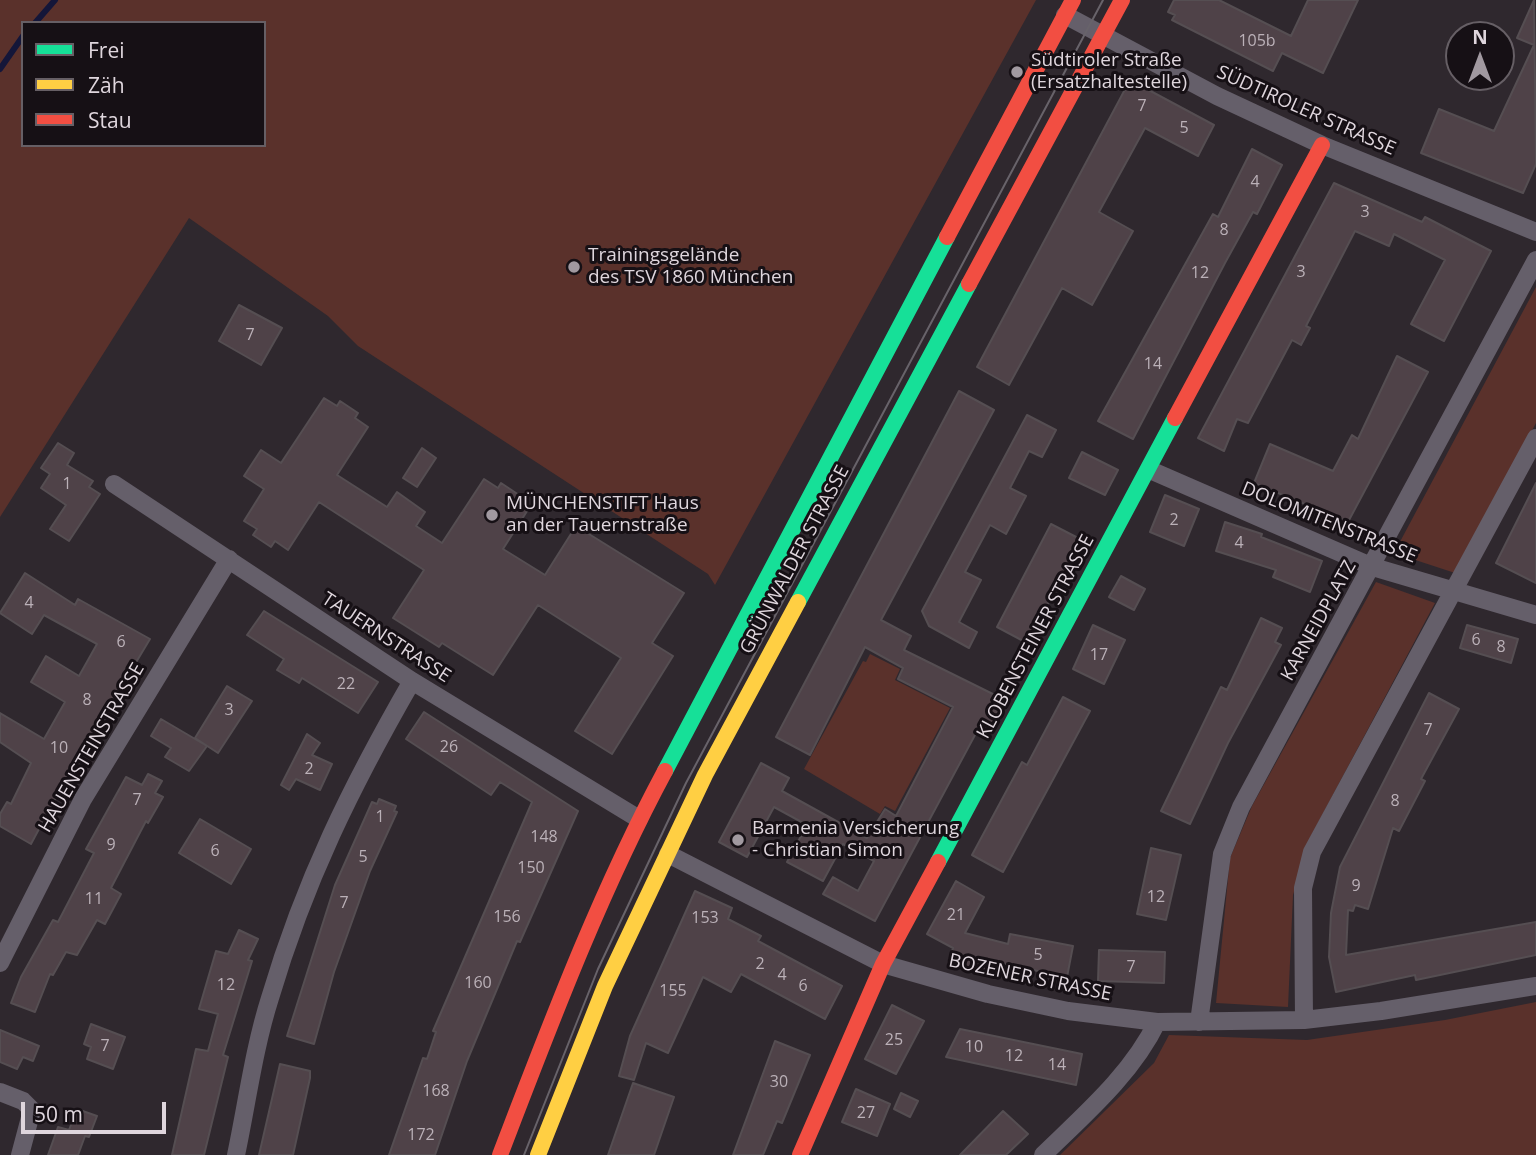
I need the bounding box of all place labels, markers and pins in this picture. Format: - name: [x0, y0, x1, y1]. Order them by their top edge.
- place label: Südtiroler Straße (Ersatzhaltestelle): [1031, 50, 1187, 94]
- marker: Südtiroler Straße (Ersatzhaltestelle): [1009, 64, 1025, 80]
- place label: Trainingsgelände des TSV 1860 München: [588, 245, 793, 289]
- marker: Trainingsgelände des TSV 1860 München: [566, 259, 582, 275]
- place label: MÜNCHENSTIFT Haus an der Tauernstraße: [506, 493, 699, 537]
- marker: MÜNCHENSTIFT Haus an der Tauernstraße: [484, 507, 500, 523]
- place label: Barmenia Versicherung - Christian Simon: [752, 818, 959, 862]
- marker: Barmenia Versicherung - Christian Simon: [730, 832, 746, 848]

